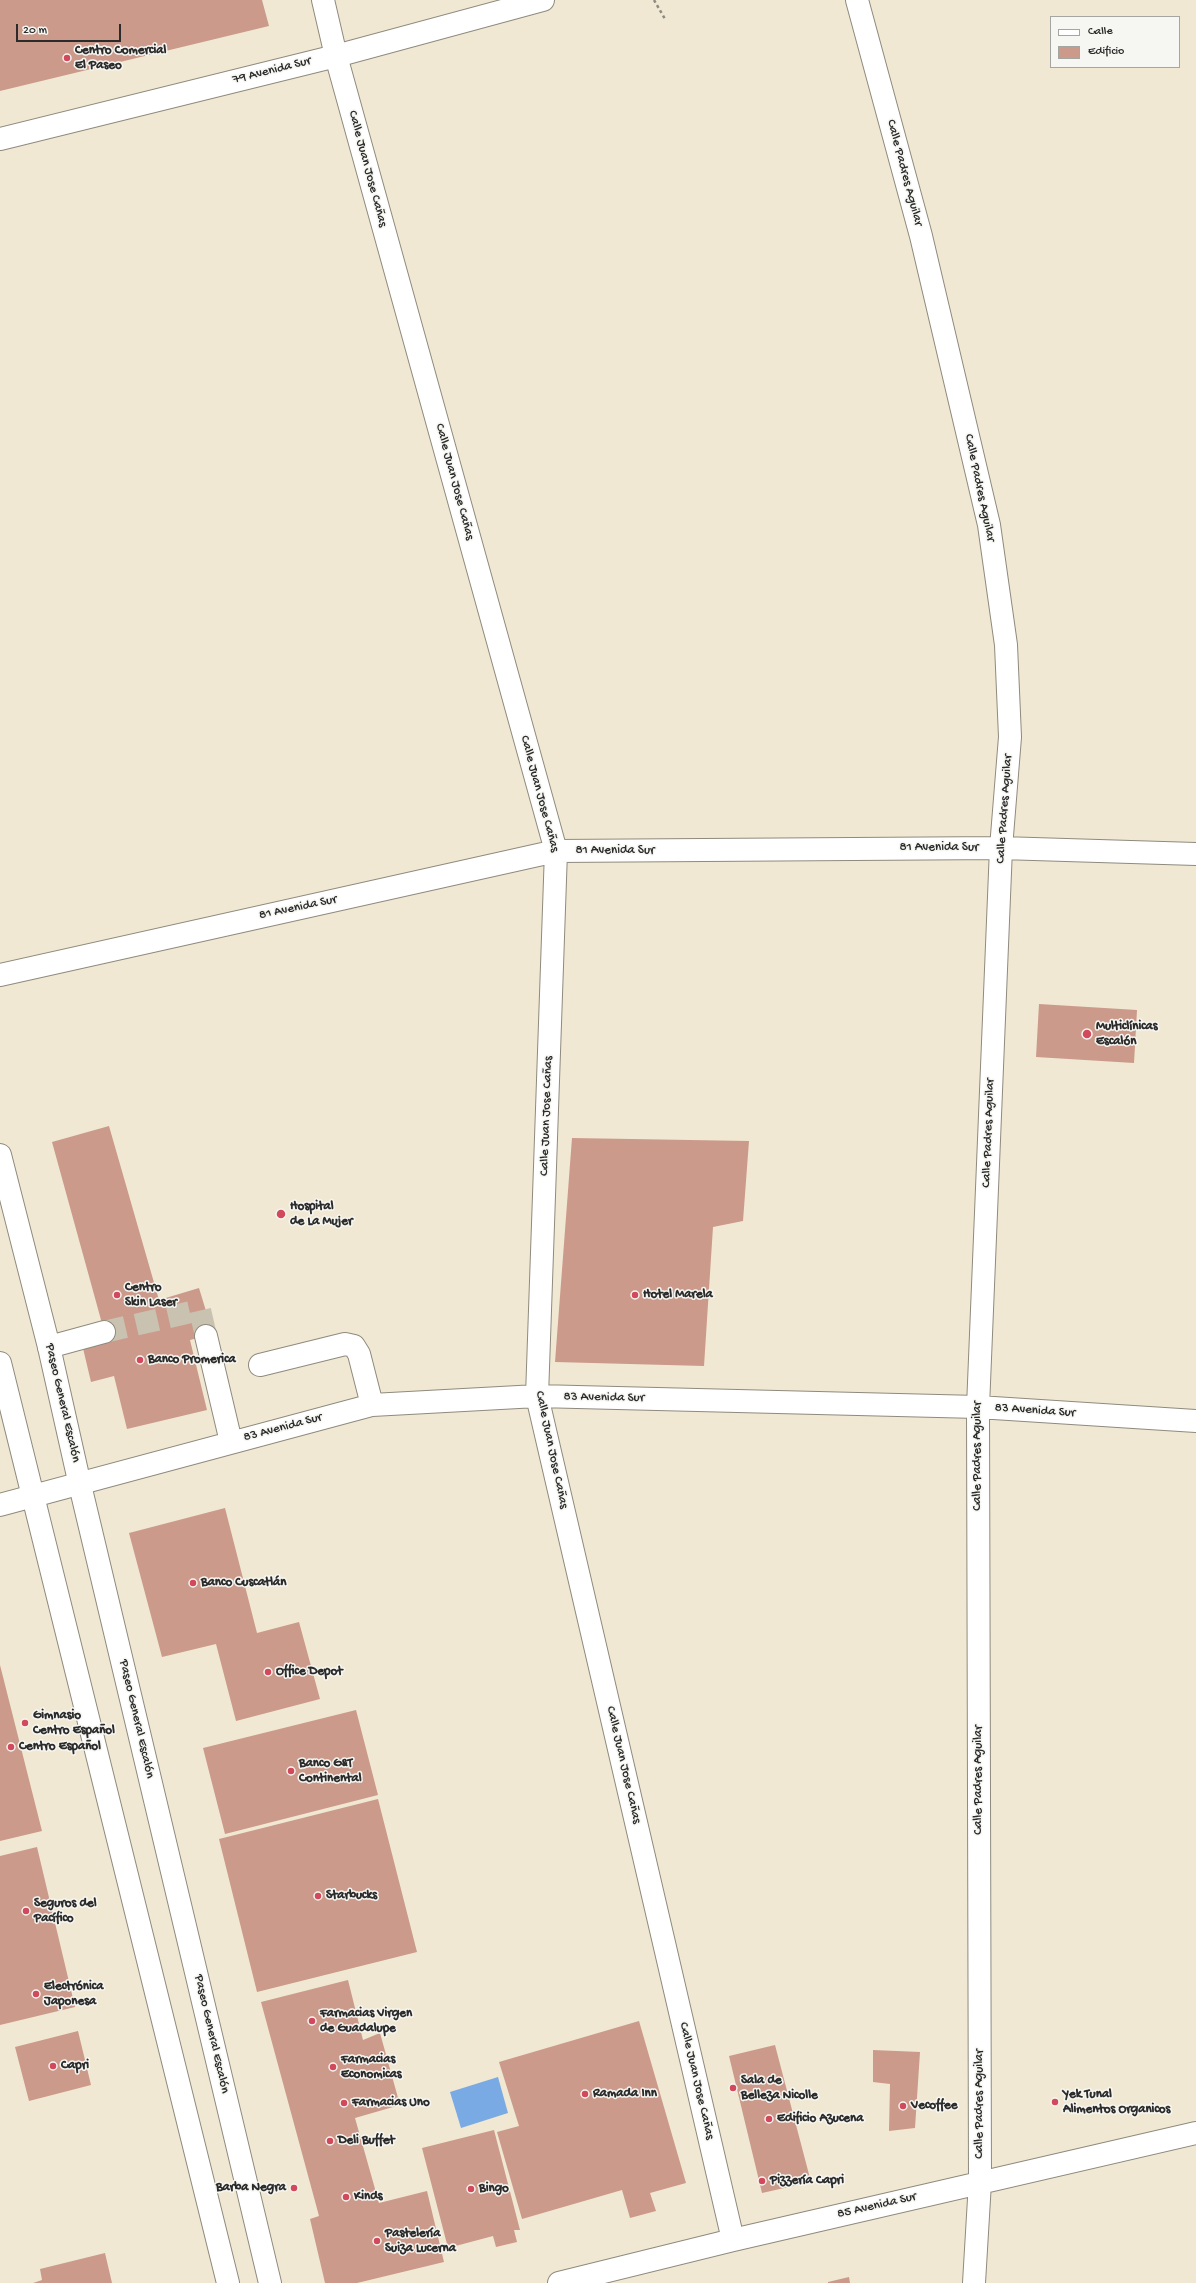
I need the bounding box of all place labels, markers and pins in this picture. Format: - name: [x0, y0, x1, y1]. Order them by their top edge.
- place label: Centro Comercial El Paseo: [75, 43, 166, 74]
- marker: Centro Comercial El Paseo: [62, 53, 72, 63]
- place label: Multiclínicas Escalón: [1096, 1019, 1158, 1050]
- marker: Multiclínicas Escalón: [1081, 1028, 1093, 1040]
- place label: Hospital de La Mujer: [290, 1199, 353, 1230]
- marker: Hospital de La Mujer: [275, 1208, 287, 1220]
- place label: Centro Skin Laser: [125, 1280, 177, 1311]
- place label: Hotel Marela: [643, 1287, 713, 1303]
- marker: Centro Skin Laser: [112, 1290, 122, 1300]
- marker: Hotel Marela: [630, 1290, 640, 1300]
- place label: Banco Promerica: [148, 1352, 236, 1368]
- marker: Banco Promerica: [135, 1355, 145, 1365]
- place label: Banco Cuscatlán: [201, 1575, 286, 1591]
- marker: Banco Cuscatlán: [188, 1578, 198, 1588]
- place label: Office Depot: [276, 1664, 342, 1680]
- marker: Office Depot: [263, 1667, 273, 1677]
- place label: Gimnasio Centro Español: [33, 1708, 115, 1739]
- marker: Gimnasio Centro Español: [20, 1718, 30, 1728]
- place label: Centro Español: [19, 1739, 101, 1755]
- marker: Centro Español: [6, 1742, 16, 1752]
- place label: Banco G&T Continental: [299, 1756, 362, 1787]
- marker: Banco G&T Continental: [286, 1766, 296, 1776]
- place label: Starbucks: [326, 1888, 377, 1904]
- marker: Starbucks: [313, 1891, 323, 1901]
- place label: Seguros del Pacífico: [34, 1896, 97, 1927]
- marker: Seguros del Pacífico: [21, 1906, 31, 1916]
- place label: Electrónica Japonesa: [44, 1979, 103, 2010]
- marker: Electrónica Japonesa: [31, 1989, 41, 1999]
- place label: Farmacias Virgen de Guadalupe: [320, 2006, 412, 2037]
- marker: Farmacias Virgen de Guadalupe: [307, 2016, 317, 2026]
- place label: Farmacias Economicas: [341, 2052, 402, 2083]
- place label: Capri: [61, 2058, 89, 2074]
- marker: Capri: [48, 2061, 58, 2071]
- marker: Farmacias Economicas: [328, 2062, 338, 2072]
- place label: Sala de Belleza Nicolle: [741, 2073, 818, 2104]
- marker: Sala de Belleza Nicolle: [728, 2083, 738, 2093]
- place label: Ramada Inn: [593, 2086, 657, 2102]
- place label: Yek Tunal Alimentos Organicos: [1063, 2087, 1170, 2118]
- marker: Ramada Inn: [580, 2089, 590, 2099]
- place label: Farmacias Uno: [352, 2095, 430, 2111]
- marker: Yek Tunal Alimentos Organicos: [1050, 2097, 1060, 2107]
- marker: Farmacias Uno: [339, 2098, 349, 2108]
- place label: Vecoffee: [911, 2098, 957, 2114]
- marker: Vecoffee: [898, 2101, 908, 2111]
- place label: Edificio Azucena: [777, 2111, 863, 2127]
- marker: Edificio Azucena: [764, 2114, 774, 2124]
- place label: Deli Buffet: [338, 2133, 395, 2149]
- marker: Deli Buffet: [325, 2136, 335, 2146]
- place label: Pizzería Capri: [770, 2173, 844, 2189]
- marker: Pizzería Capri: [757, 2176, 767, 2186]
- place label: Barba Negra: [216, 2180, 286, 2196]
- place label: Bingo: [479, 2181, 509, 2197]
- marker: Barba Negra: [289, 2183, 299, 2193]
- marker: Bingo: [466, 2184, 476, 2194]
- place label: Kinds: [354, 2189, 383, 2205]
- marker: Kinds: [341, 2192, 351, 2202]
- place label: Pastelería Suiza Lucerna: [385, 2226, 456, 2257]
- marker: Pastelería Suiza Lucerna: [372, 2236, 382, 2246]

